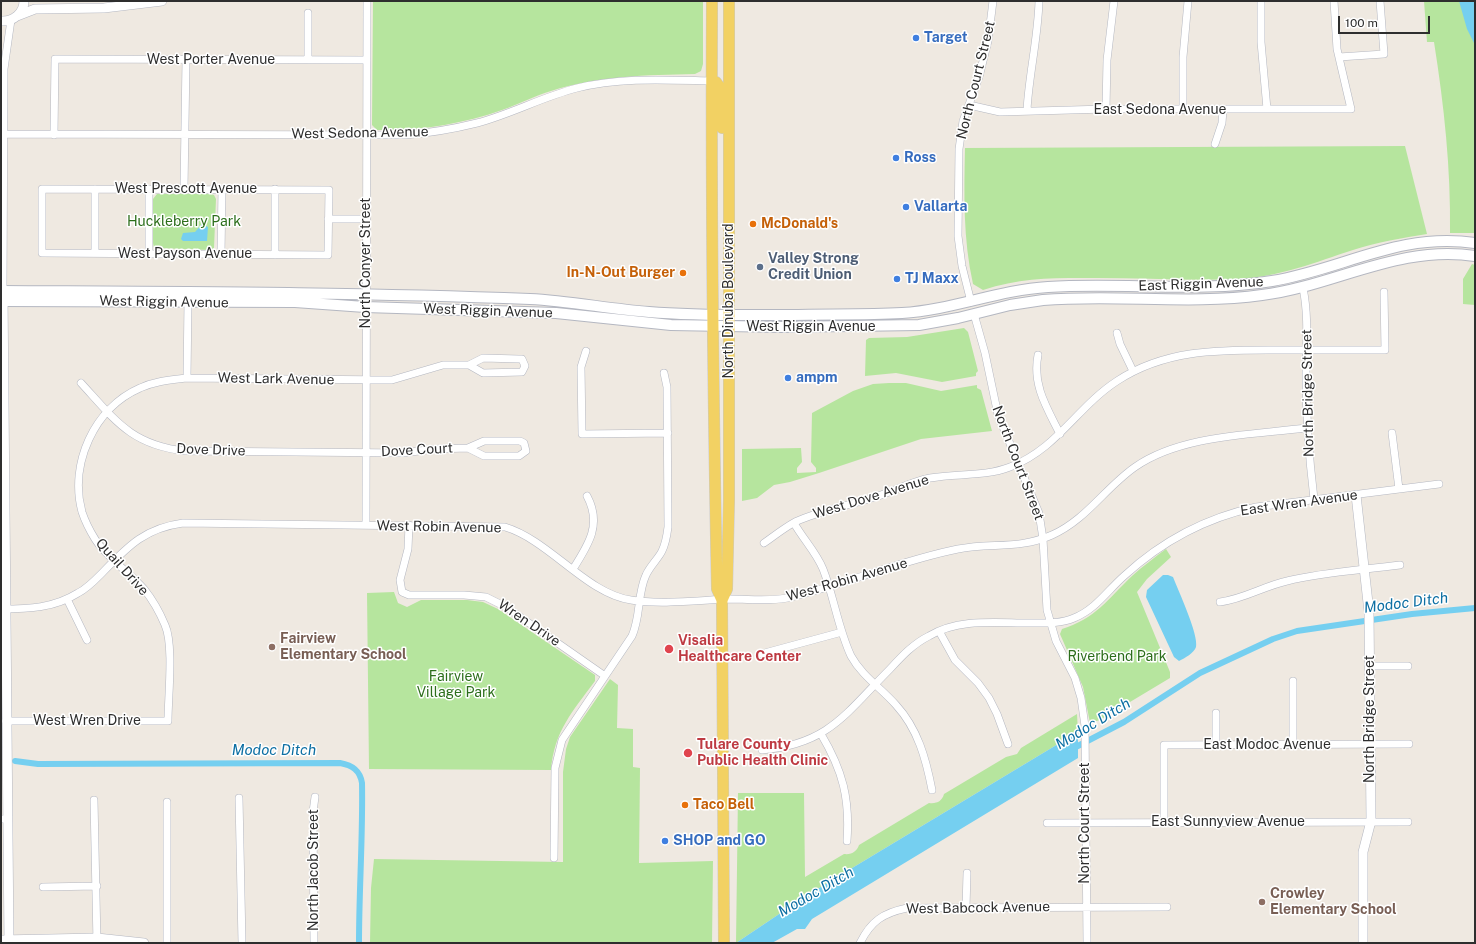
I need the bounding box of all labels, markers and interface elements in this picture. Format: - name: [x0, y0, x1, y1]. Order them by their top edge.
- scale bar: [1340, 8, 1432, 34]
- text: 100 m: [1345, 16, 1378, 30]
- street label: North Court Street: [953, 19, 999, 141]
- place label: Target: [924, 30, 968, 46]
- marker: Target: [911, 33, 921, 43]
- street label: West Porter Avenue: [147, 52, 275, 68]
- street label: East Sedona Avenue: [1094, 102, 1226, 118]
- street label: West Sedona Avenue: [291, 123, 429, 143]
- place label: Ross: [904, 150, 936, 166]
- marker: Ross: [891, 153, 901, 163]
- street label: West Prescott Avenue: [115, 181, 257, 197]
- street label: North Conyer Street: [358, 198, 374, 328]
- place label: Vallarta: [914, 199, 967, 215]
- marker: Vallarta: [901, 202, 911, 212]
- park label: Huckleberry Park: [127, 214, 241, 230]
- place label: McDonald's: [761, 216, 838, 232]
- marker: McDonald's: [748, 219, 758, 229]
- street label: North Dinuba Boulevard: [721, 223, 737, 379]
- street label: West Payson Avenue: [118, 246, 252, 262]
- place label: Valley Strong Credit Union: [768, 251, 859, 284]
- marker: Valley Strong Credit Union: [755, 262, 765, 272]
- place label: In-N-Out Burger: [566, 265, 675, 281]
- marker: In-N-Out Burger: [678, 268, 688, 278]
- place label: TJ Maxx: [905, 271, 959, 287]
- street label: East Riggin Avenue: [1138, 273, 1264, 295]
- marker: TJ Maxx: [892, 274, 902, 284]
- street label: West Riggin Avenue: [99, 292, 229, 312]
- street label: West Riggin Avenue: [423, 300, 553, 322]
- street label: West Riggin Avenue: [746, 319, 876, 335]
- street label: North Bridge Street: [1298, 329, 1318, 457]
- street label: West Lark Avenue: [217, 370, 335, 388]
- place label: ampm: [796, 370, 838, 386]
- marker: ampm: [783, 373, 793, 383]
- street label: North Court Street: [988, 403, 1048, 523]
- street label: Dove Drive: [176, 440, 246, 460]
- street label: Dove Court: [381, 440, 453, 460]
- street label: West Dove Avenue: [811, 471, 931, 523]
- street label: East Wren Avenue: [1239, 486, 1359, 520]
- street label: West Robin Avenue: [376, 518, 502, 536]
- street label: Quail Drive: [92, 535, 152, 599]
- street label: West Robin Avenue: [785, 555, 909, 605]
- water label: Modoc Ditch: [1363, 589, 1449, 617]
- street label: Wren Drive: [495, 596, 563, 650]
- place label: Fairview Elementary School: [280, 631, 407, 664]
- place label: Visalia Healthcare Center: [678, 633, 801, 666]
- marker: Fairview Elementary School: [267, 642, 277, 652]
- marker: Visalia Healthcare Center: [663, 643, 675, 655]
- park label: Riverbend Park: [1067, 649, 1167, 665]
- street label: North Bridge Street: [1362, 655, 1378, 783]
- park label: Fairview Village Park: [417, 669, 495, 702]
- water label: Modoc Ditch: [1052, 695, 1134, 753]
- street label: West Wren Drive: [33, 713, 141, 729]
- place label: Tulare County Public Health Clinic: [697, 737, 828, 770]
- street label: East Modoc Avenue: [1203, 737, 1331, 753]
- water label: Modoc Ditch: [232, 741, 316, 759]
- marker: Tulare County Public Health Clinic: [682, 747, 694, 759]
- street label: North Court Street: [1077, 762, 1093, 884]
- place label: Taco Bell: [693, 797, 754, 813]
- marker: Taco Bell: [680, 800, 690, 810]
- street label: North Jacob Street: [306, 809, 322, 931]
- street label: East Sunnyview Avenue: [1151, 814, 1305, 830]
- place label: SHOP and GO: [673, 833, 766, 849]
- marker: SHOP and GO: [660, 836, 670, 846]
- water label: Modoc Ditch: [775, 863, 857, 921]
- place label: Crowley Elementary School: [1270, 886, 1397, 918]
- marker: Crowley Elementary School: [1257, 897, 1267, 907]
- street label: West Babcock Avenue: [906, 898, 1050, 918]

